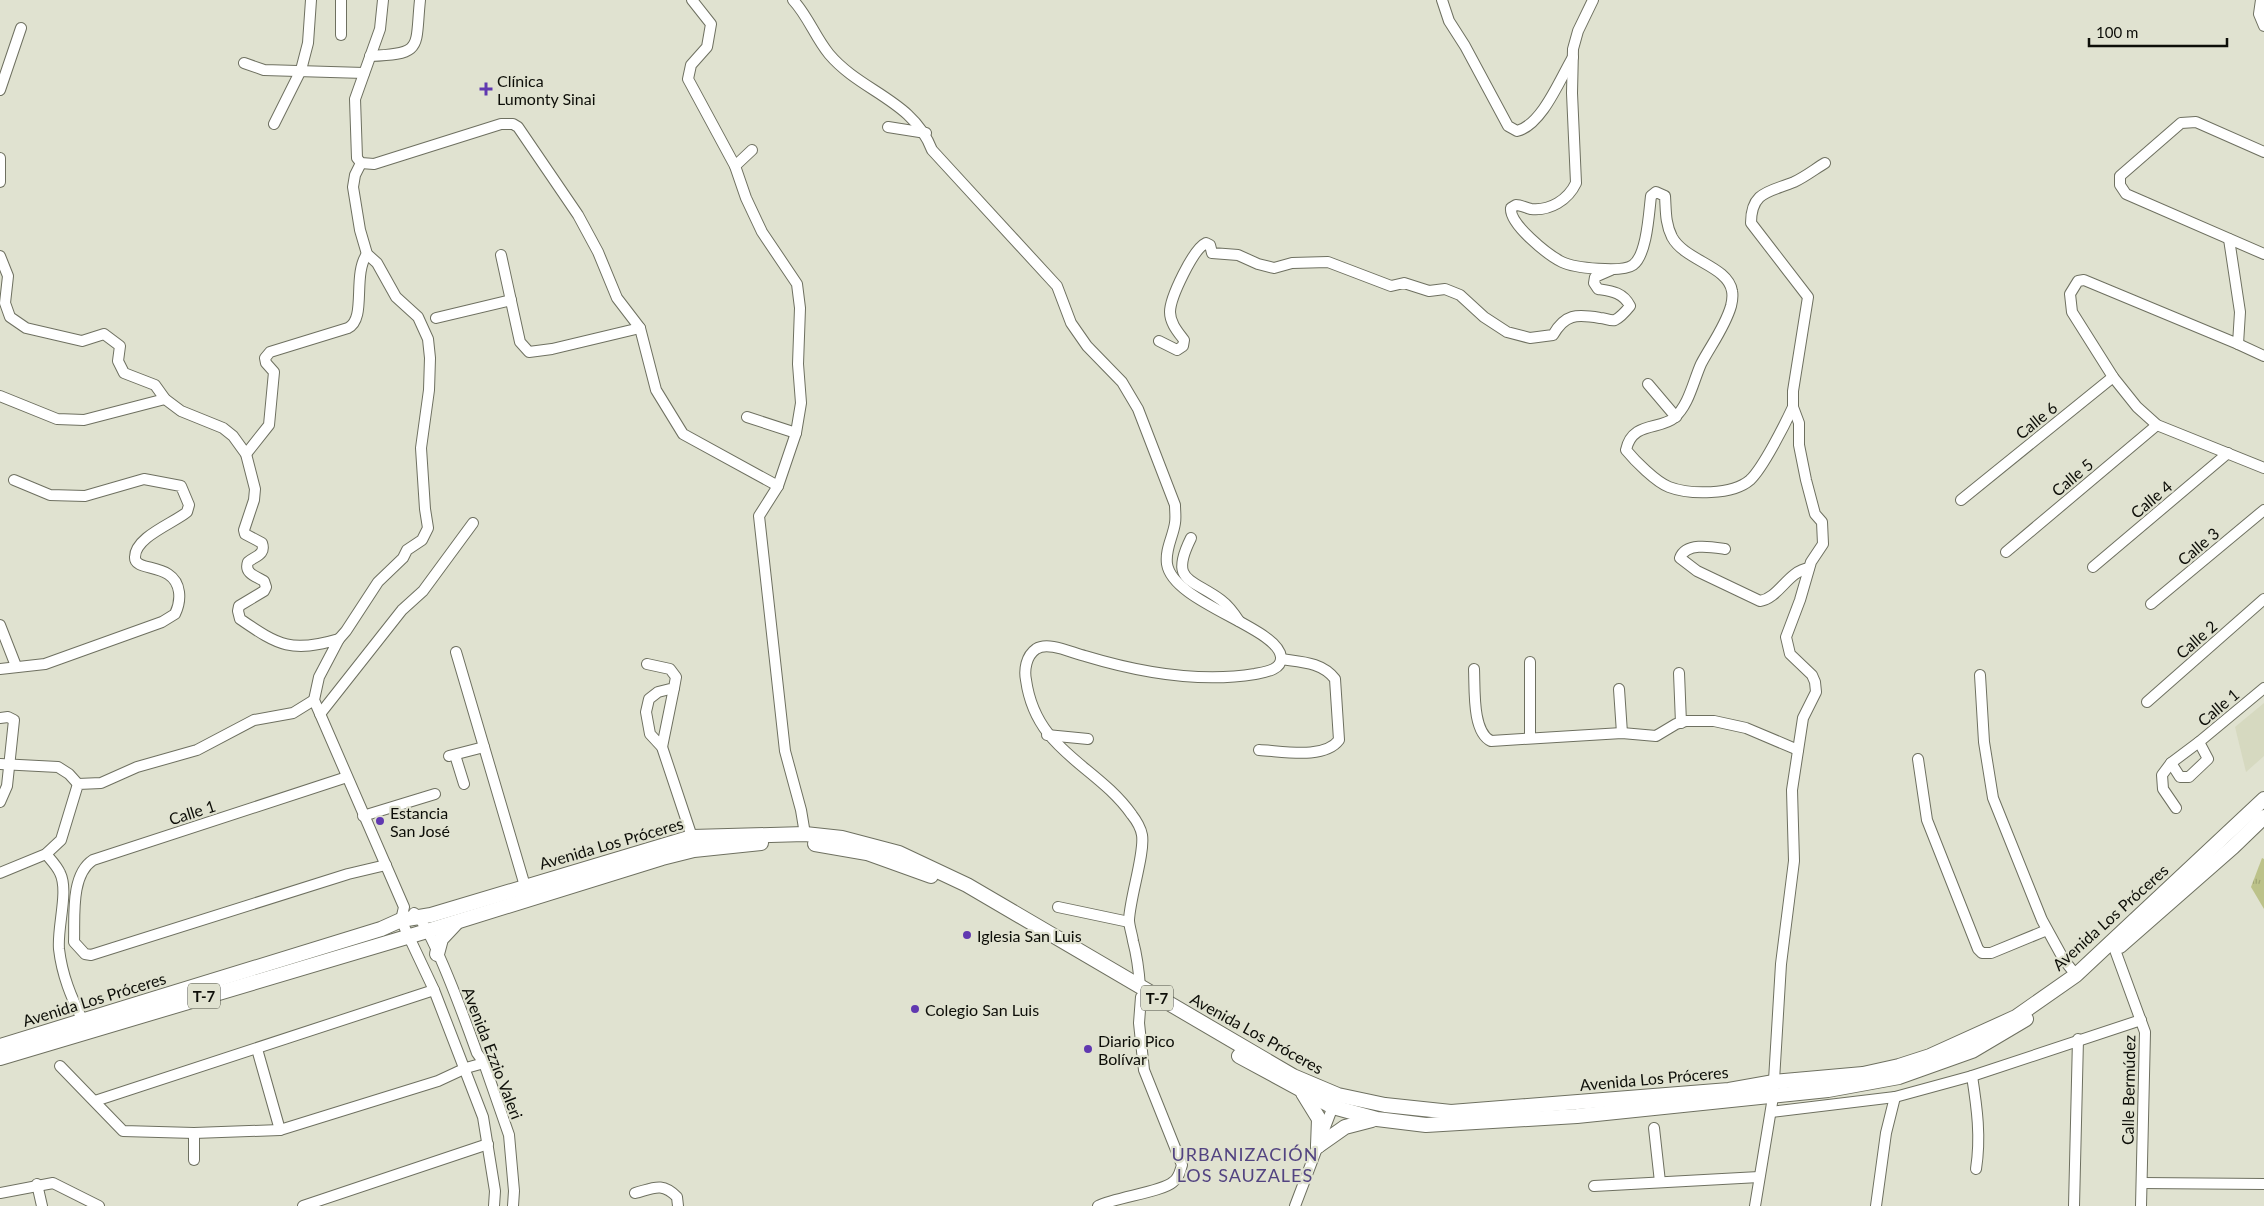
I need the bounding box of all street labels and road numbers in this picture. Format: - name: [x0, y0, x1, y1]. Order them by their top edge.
- street label: Calle 6: [2011, 398, 2061, 442]
- street label: Calle 5: [2048, 454, 2096, 500]
- street label: Calle 4: [2127, 476, 2175, 522]
- street label: Calle 3: [2174, 523, 2222, 569]
- street label: Calle 2: [2172, 616, 2220, 662]
- street label: Calle 1: [2194, 684, 2242, 730]
- street label: Calle 1: [166, 796, 218, 828]
- street label: Avenida Los Próceres: [537, 813, 685, 873]
- street label: Avenida Los Próceres: [2048, 860, 2172, 974]
- street label: Avenida Los Próceres: [20, 968, 168, 1030]
- road number: T-7: [188, 984, 220, 1008]
- street label: Avenida Ezzio Valeri: [459, 984, 527, 1122]
- road number: T-7: [1141, 986, 1173, 1010]
- street label: Avenida Los Próceres: [1187, 989, 1327, 1077]
- street label: Calle Bermúdez: [2118, 1035, 2138, 1145]
- street label: Avenida Los Próceres: [1579, 1062, 1729, 1094]

